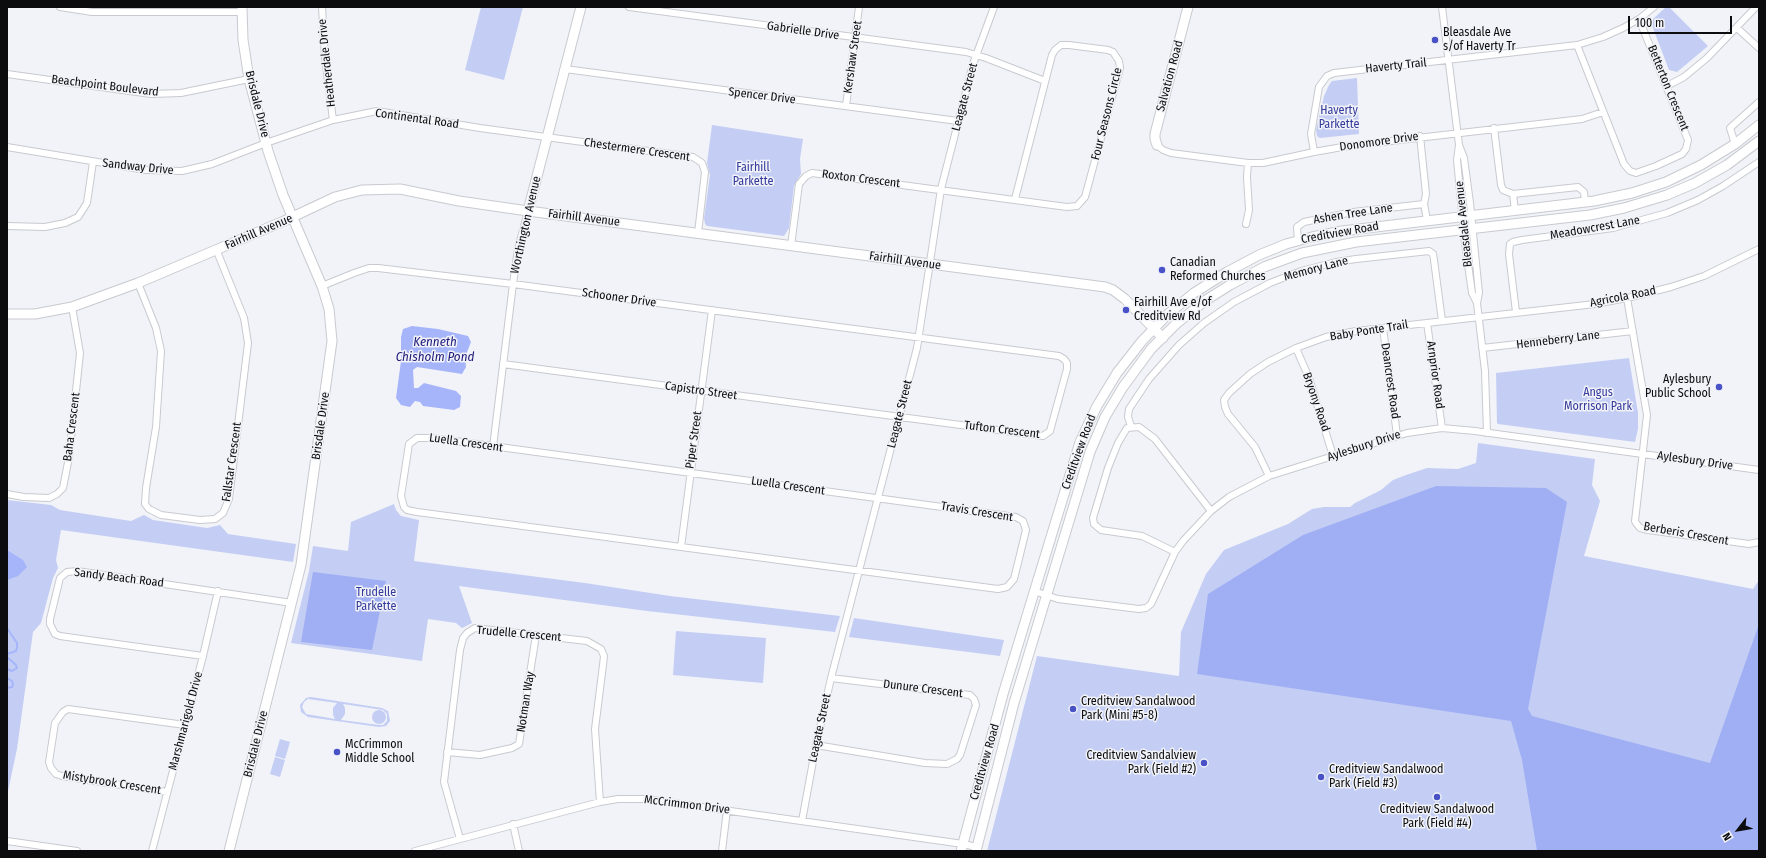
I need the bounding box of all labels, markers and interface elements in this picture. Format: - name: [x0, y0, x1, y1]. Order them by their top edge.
- scale bar: [1630, 8, 1734, 34]
- text: 100 m: [1635, 16, 1664, 30]
- street label: Heatherdale Drive: [315, 18, 339, 108]
- street label: Gabrielle Drive: [766, 19, 840, 43]
- street label: Kershaw Street: [841, 20, 865, 94]
- place label: Bleasdale Ave s/of Haverty Tr: [1443, 26, 1516, 54]
- marker: Bleasdale Ave s/of Haverty Tr: [1430, 35, 1440, 45]
- street label: Salvation Road: [1154, 39, 1186, 113]
- street label: Betterton Crescent: [1644, 43, 1692, 133]
- street label: Haverty Trail: [1365, 56, 1427, 76]
- street label: Leagate Street: [949, 61, 981, 133]
- street label: Four Seasons Circle: [1089, 66, 1125, 162]
- street label: Brisdale Drive: [242, 69, 272, 139]
- street label: Beachpoint Boulevard: [51, 72, 159, 100]
- street label: Spencer Drive: [727, 85, 797, 107]
- park label: Haverty Parkette: [1319, 104, 1359, 132]
- street label: Continental Road: [374, 106, 460, 132]
- street label: Donomore Drive: [1339, 129, 1419, 155]
- street label: Chestermere Crescent: [583, 135, 691, 165]
- street label: Sandway Drive: [102, 156, 174, 178]
- park label: Fairhill Parkette: [733, 161, 773, 189]
- street label: Roxton Crescent: [821, 167, 901, 191]
- street label: Worthington Avenue: [508, 175, 544, 275]
- street label: Bleasdale Avenue: [1452, 180, 1476, 268]
- street label: Ashen Tree Lane: [1312, 201, 1394, 227]
- street label: Fairhill Avenue: [547, 206, 621, 230]
- street label: Fairhill Avenue: [223, 211, 295, 253]
- street label: Meadowcrest Lane: [1549, 213, 1641, 243]
- street label: Creditview Road: [1300, 219, 1380, 247]
- street label: Fairhill Avenue: [868, 249, 942, 273]
- street label: Memory Lane: [1282, 254, 1350, 284]
- place label: Canadian Reformed Churches: [1170, 256, 1266, 284]
- marker: Canadian Reformed Churches: [1157, 265, 1167, 275]
- street label: Agricola Road: [1589, 284, 1657, 310]
- street label: Schooner Drive: [581, 286, 657, 310]
- place label: Fairhill Ave e/of Creditview Rd: [1134, 296, 1211, 324]
- marker: Fairhill Ave e/of Creditview Rd: [1121, 305, 1131, 315]
- street label: Baby Ponte Trail: [1329, 318, 1409, 344]
- street label: Henneberry Lane: [1515, 328, 1601, 352]
- water label: Kenneth Chisholm Pond: [396, 334, 474, 365]
- street label: Arnprior Road: [1423, 340, 1447, 410]
- street label: Deancrest Road: [1378, 342, 1402, 420]
- street label: Bryony Road: [1299, 371, 1333, 433]
- place label: Aylesbury Public School: [1645, 373, 1711, 401]
- street label: Leagate Street: [885, 378, 915, 450]
- street label: Capistro Street: [664, 379, 738, 403]
- marker: Aylesbury Public School: [1714, 382, 1724, 392]
- park label: Angus Morrison Park: [1564, 386, 1632, 414]
- street label: Brisdale Drive: [309, 391, 333, 461]
- street label: Baha Crescent: [61, 392, 83, 462]
- street label: Piper Street: [683, 410, 705, 470]
- street label: Creditview Road: [1059, 412, 1099, 492]
- street label: Tufton Crescent: [963, 418, 1041, 442]
- street label: Fallstar Crescent: [219, 421, 245, 503]
- street label: Aylesbury Drive: [1326, 427, 1402, 465]
- street label: Luella Crescent: [428, 431, 504, 455]
- street label: Aylesbury Drive: [1656, 449, 1734, 473]
- street label: Luella Crescent: [750, 474, 826, 498]
- street label: Travis Crescent: [940, 499, 1014, 525]
- street label: Berberis Crescent: [1642, 519, 1730, 549]
- street label: Sandy Beach Road: [73, 565, 165, 591]
- park label: Trudelle Parkette: [356, 586, 396, 614]
- street label: Trudelle Crescent: [476, 623, 562, 645]
- street label: Marshmarigold Drive: [166, 670, 206, 772]
- street label: Notman Way: [514, 671, 538, 733]
- street label: Dunure Crescent: [882, 677, 964, 701]
- street label: Leagate Street: [806, 692, 834, 764]
- place label: Creditview Sandalwood Park (Mini #5-8): [1081, 695, 1195, 723]
- marker: Creditview Sandalwood Park (Mini #5-8): [1068, 704, 1078, 714]
- street label: Brisdale Drive: [241, 709, 271, 779]
- street label: Creditview Road: [967, 722, 1003, 802]
- place label: McCrimmon Middle School: [345, 738, 414, 766]
- marker: McCrimmon Middle School: [332, 747, 342, 757]
- place label: Creditview Sandalview Park (Field #2): [1086, 749, 1196, 777]
- marker: Creditview Sandalview Park (Field #2): [1199, 758, 1209, 768]
- place label: Creditview Sandalwood Park (Field #3): [1329, 763, 1443, 791]
- street label: Mistybrook Crescent: [62, 768, 162, 798]
- marker: Creditview Sandalwood Park (Field #3): [1316, 772, 1326, 782]
- marker: Creditview Sandalwood Park (Field #4): [1432, 792, 1442, 802]
- street label: McCrimmon Drive: [643, 793, 731, 817]
- place label: Creditview Sandalwood Park (Field #4): [1380, 803, 1494, 831]
- north arrow: [1718, 810, 1758, 850]
- text: N: [1720, 830, 1735, 843]

